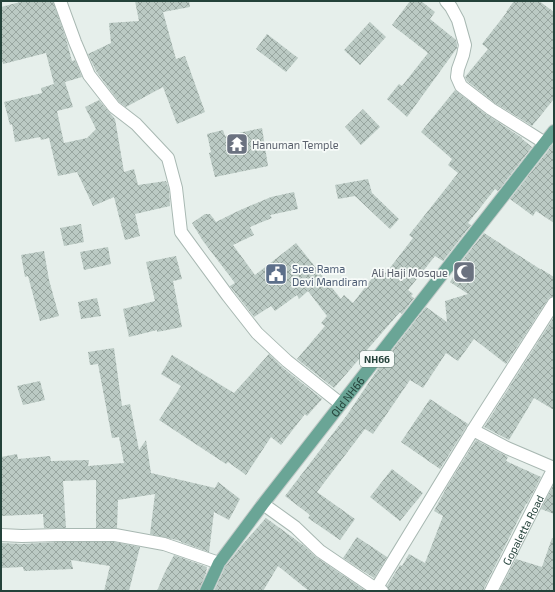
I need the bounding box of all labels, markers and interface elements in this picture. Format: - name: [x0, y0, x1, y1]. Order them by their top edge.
- temple icon: Hanuman Temple: [224, 131, 250, 157]
- place label: Hanuman Temple: [252, 138, 339, 151]
- mosque icon: Ali Haji Mosque: [451, 259, 477, 285]
- public building icon: Sree Rama Devi Mandiram: [263, 261, 289, 287]
- place label: Sree Rama Devi Mandiram: [292, 262, 367, 288]
- place label: Ali Haji Mosque: [371, 266, 448, 280]
- road number: NH66: [360, 351, 394, 367]
- street label: Old NH66: [327, 374, 367, 419]
- street label: Gopaletta Road: [499, 492, 546, 567]

